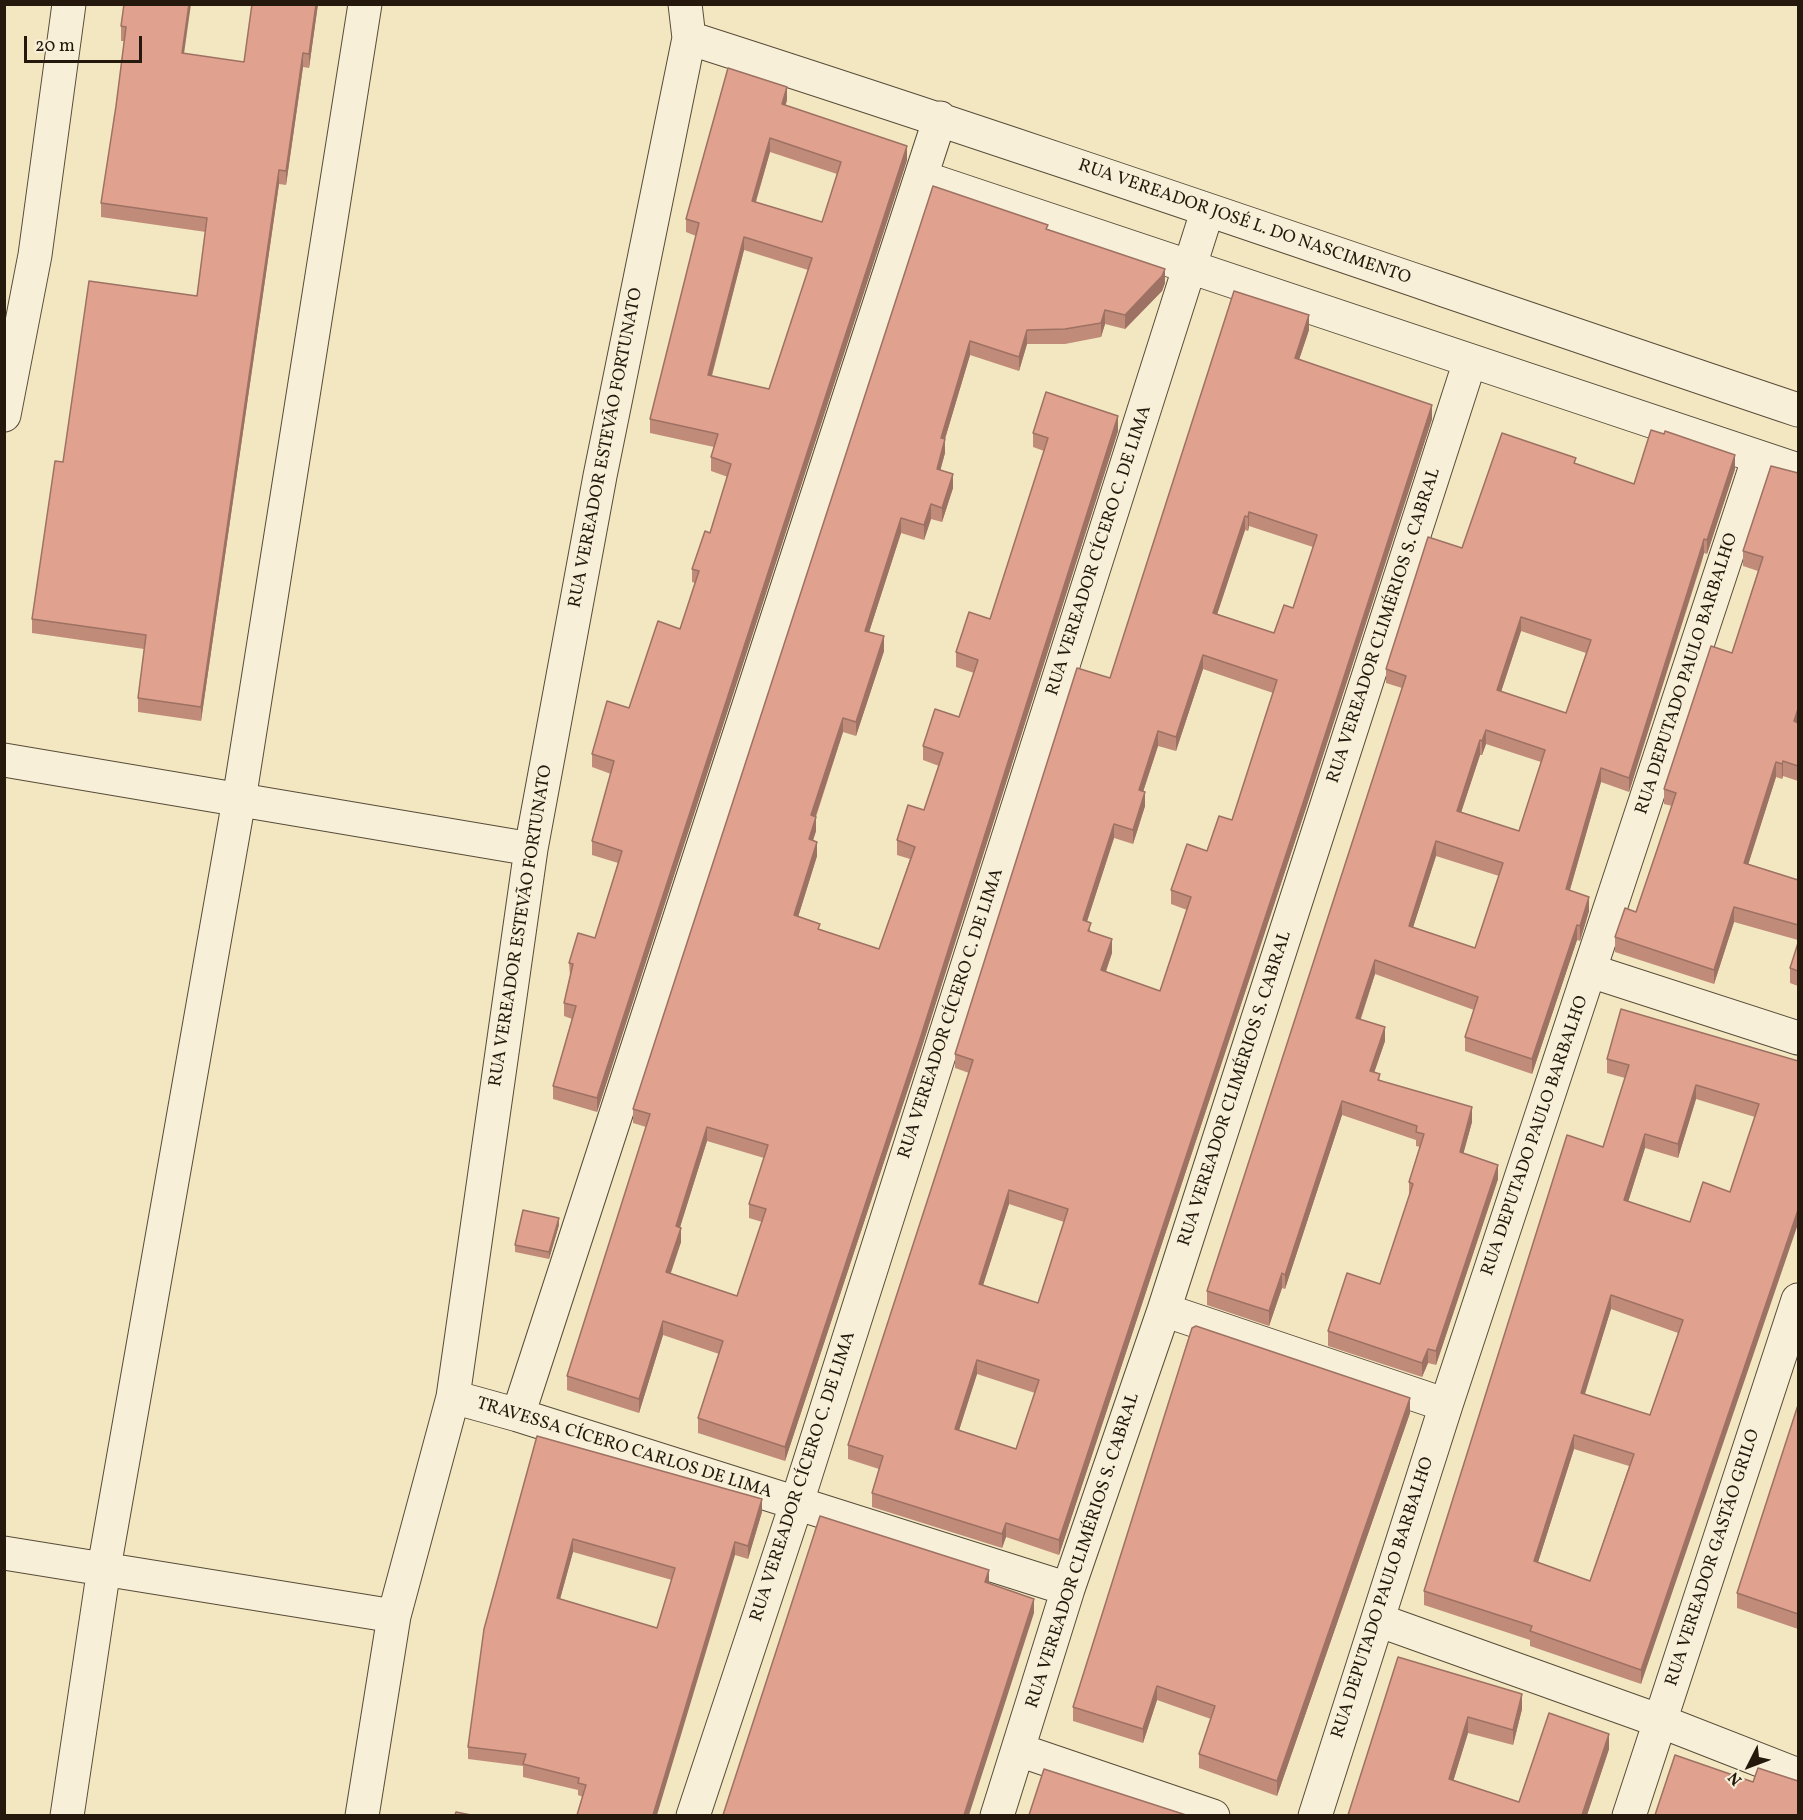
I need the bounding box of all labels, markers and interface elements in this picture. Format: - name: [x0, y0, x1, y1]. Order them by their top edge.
- scale bar: [27, 24, 146, 62]
- text: 20 m: [35, 34, 75, 59]
- street label: RUA VEREADOR JOSÉ L. DO NASCIMENTO: [1075, 156, 1413, 290]
- street label: RUA VEREADOR ESTEVÃO FORTUNATO: [565, 286, 649, 610]
- street label: RUA VEREADOR CÍCERO C. DE LIMA: [1043, 403, 1157, 699]
- street label: RUA VEREADOR CLIMÉRIOS S. CABRAL: [1324, 466, 1446, 786]
- street label: RUA DEPUTADO PAULO BARBALHO: [1632, 531, 1744, 817]
- street label: RUA VEREADOR ESTEVÃO FORTUNATO: [486, 764, 558, 1088]
- street label: RUA VEREADOR CÍCERO C. DE LIMA: [895, 866, 1009, 1162]
- street label: RUA VEREADOR CLIMÉRIOS S. CABRAL: [1175, 929, 1297, 1249]
- street label: RUA DEPUTADO PAULO BARBALHO: [1478, 993, 1594, 1279]
- street label: RUA VEREADOR CÍCERO C. DE LIMA: [747, 1329, 861, 1625]
- street label: RUA VEREADOR CLIMÉRIOS S. CABRAL: [1023, 1391, 1145, 1711]
- street label: TRAVESSA CÍCERO CARLOS DE LIMA: [474, 1394, 774, 1504]
- street label: RUA VEREADOR GASTÃO GRILO: [1662, 1427, 1766, 1689]
- street label: RUA DEPUTADO PAULO BARBALHO: [1328, 1455, 1440, 1741]
- north arrow: [1719, 1736, 1779, 1796]
- text: N: [1724, 1766, 1748, 1790]

